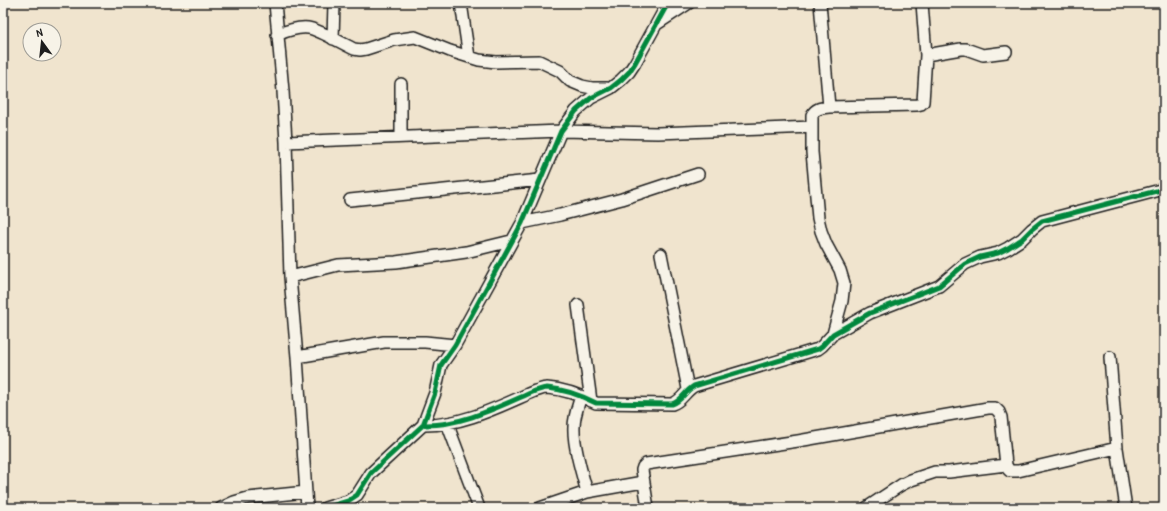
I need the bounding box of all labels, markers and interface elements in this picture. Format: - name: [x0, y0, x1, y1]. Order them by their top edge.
- north arrow: [22, 22, 62, 62]
- text: N: [35, 25, 44, 40]

